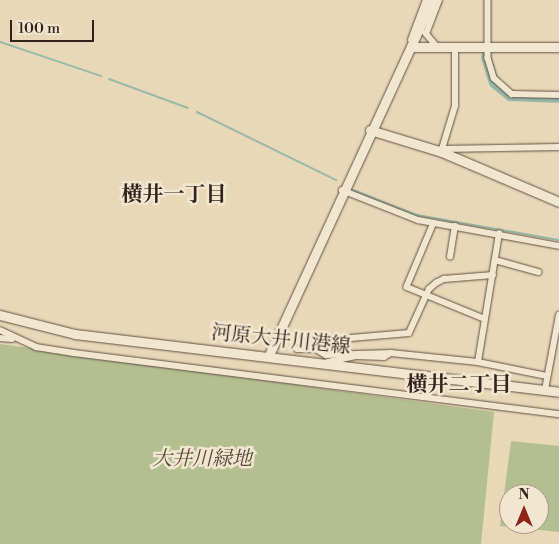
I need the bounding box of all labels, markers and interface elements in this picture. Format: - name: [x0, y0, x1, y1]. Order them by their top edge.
- scale bar: [12, 10, 96, 42]
- text: 100 m: [18, 19, 60, 38]
- district label: 横井一丁目: [122, 182, 226, 208]
- street label: 河原大井川港線: [210, 321, 352, 359]
- district label: 横井二丁目: [407, 372, 511, 398]
- park label: 大井川緑地: [152, 447, 252, 471]
- north arrow: [499, 484, 549, 534]
- text: N: [518, 486, 530, 504]

